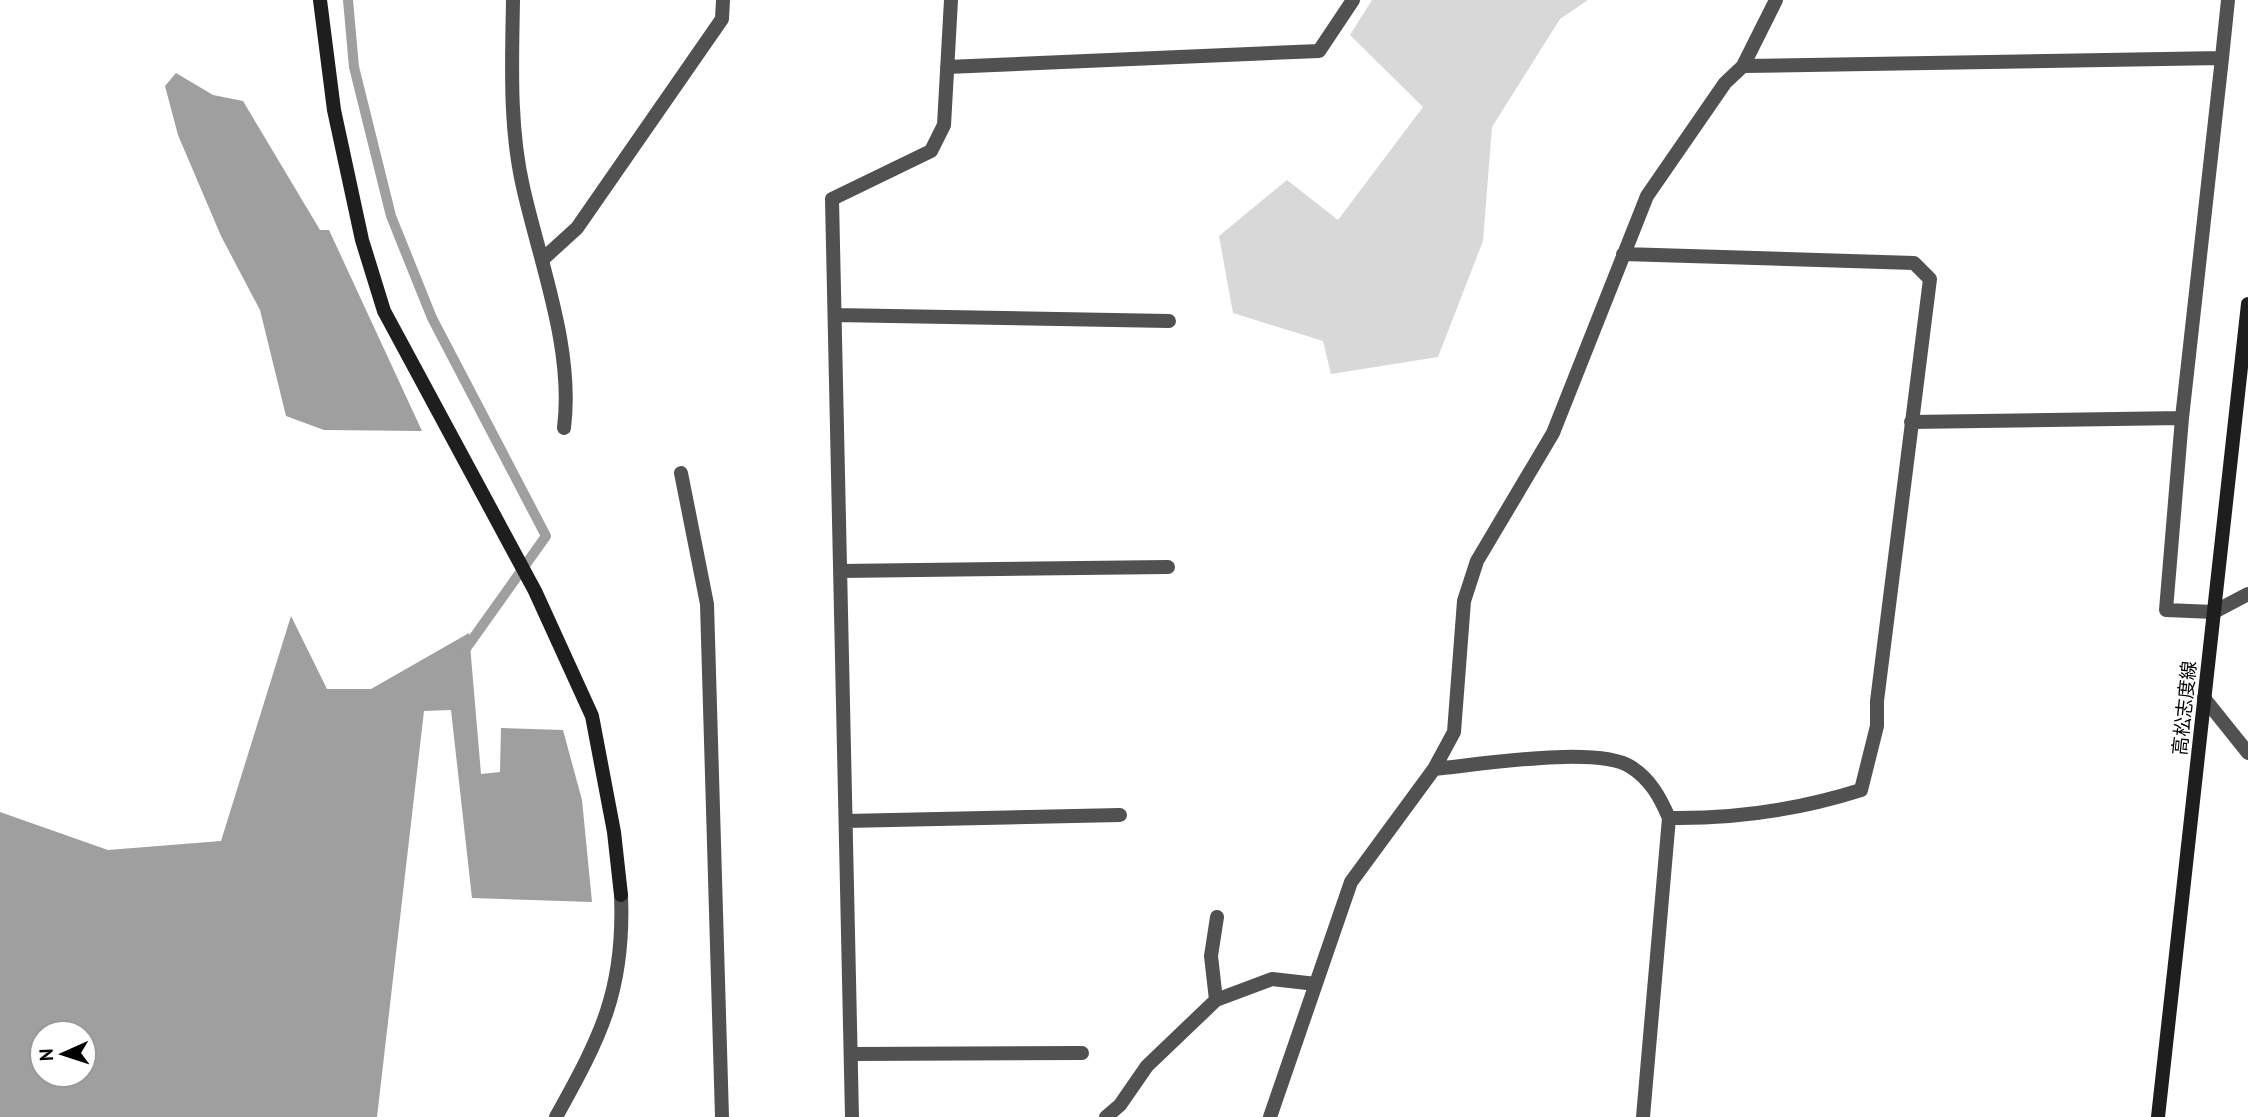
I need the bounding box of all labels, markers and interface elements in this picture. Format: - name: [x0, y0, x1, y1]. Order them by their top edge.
- street label: 高松志度線: [2167, 659, 2201, 757]
- north arrow: [28, 1019, 98, 1089]
- text: N: [34, 1048, 58, 1062]

